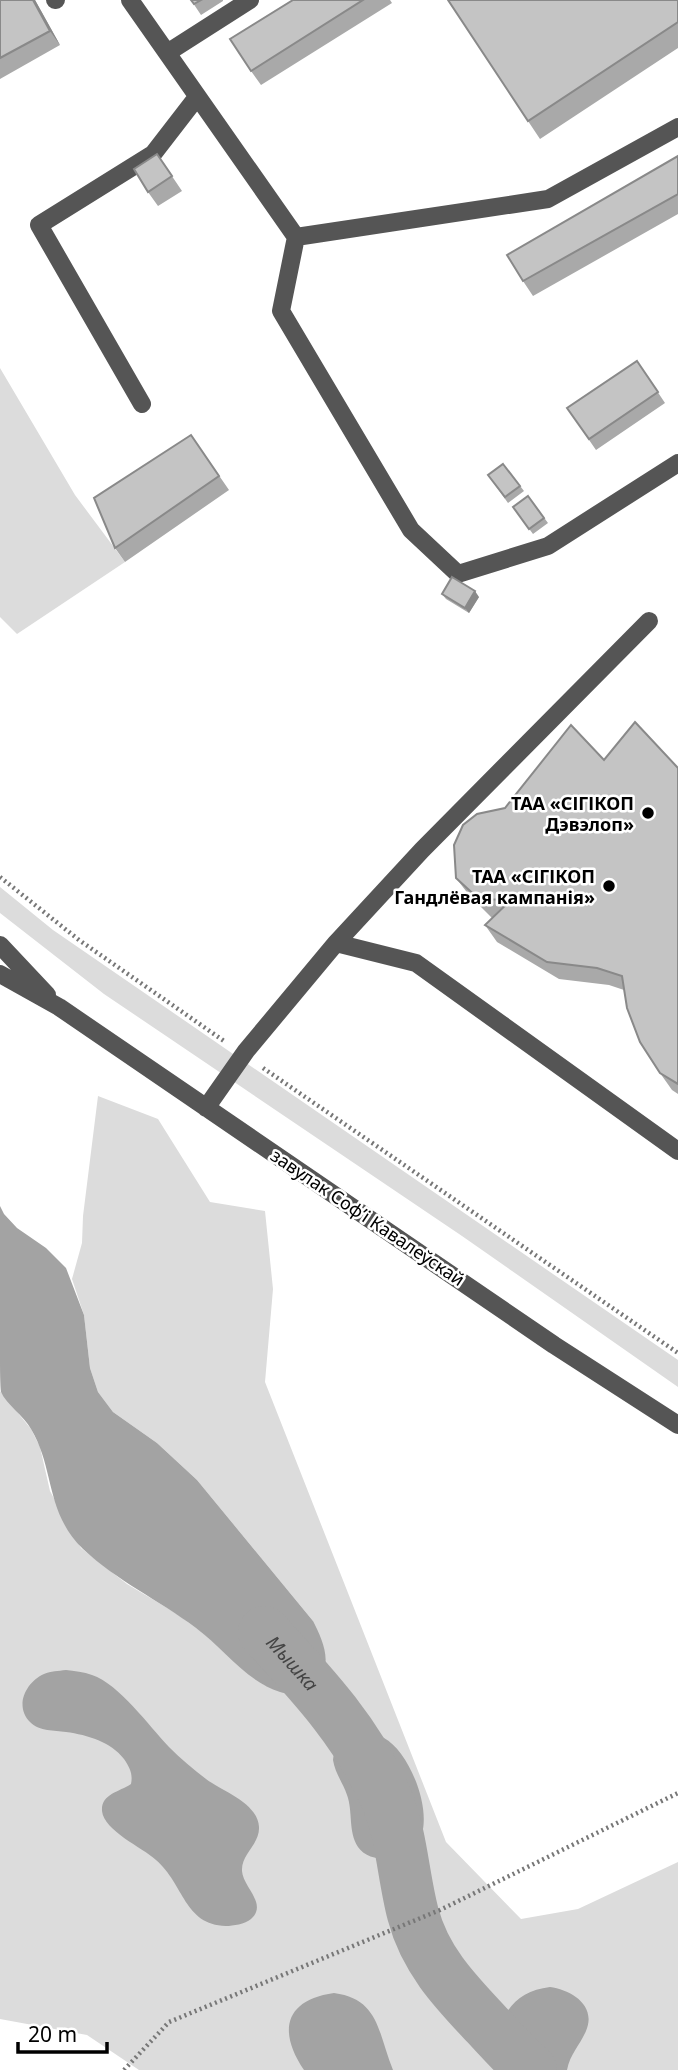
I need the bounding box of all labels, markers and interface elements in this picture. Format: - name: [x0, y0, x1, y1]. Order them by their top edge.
- place label: ТАА «СІГІКОП Дэвэлоп»: [511, 791, 634, 836]
- marker: ТАА «СІГІКОП Дэвэлоп»: [640, 805, 656, 821]
- place label: ТАА «СІГІКОП Гандлёвая кампанія»: [394, 864, 595, 909]
- marker: ТАА «СІГІКОП Гандлёвая кампанія»: [601, 878, 617, 894]
- street label: завулак Софʼі Кавалеўскай: [266, 1143, 470, 1291]
- water label: Мышка: [260, 1630, 324, 1697]
- scale bar: [18, 2010, 107, 2054]
- text: 20 m: [28, 2020, 77, 2048]

